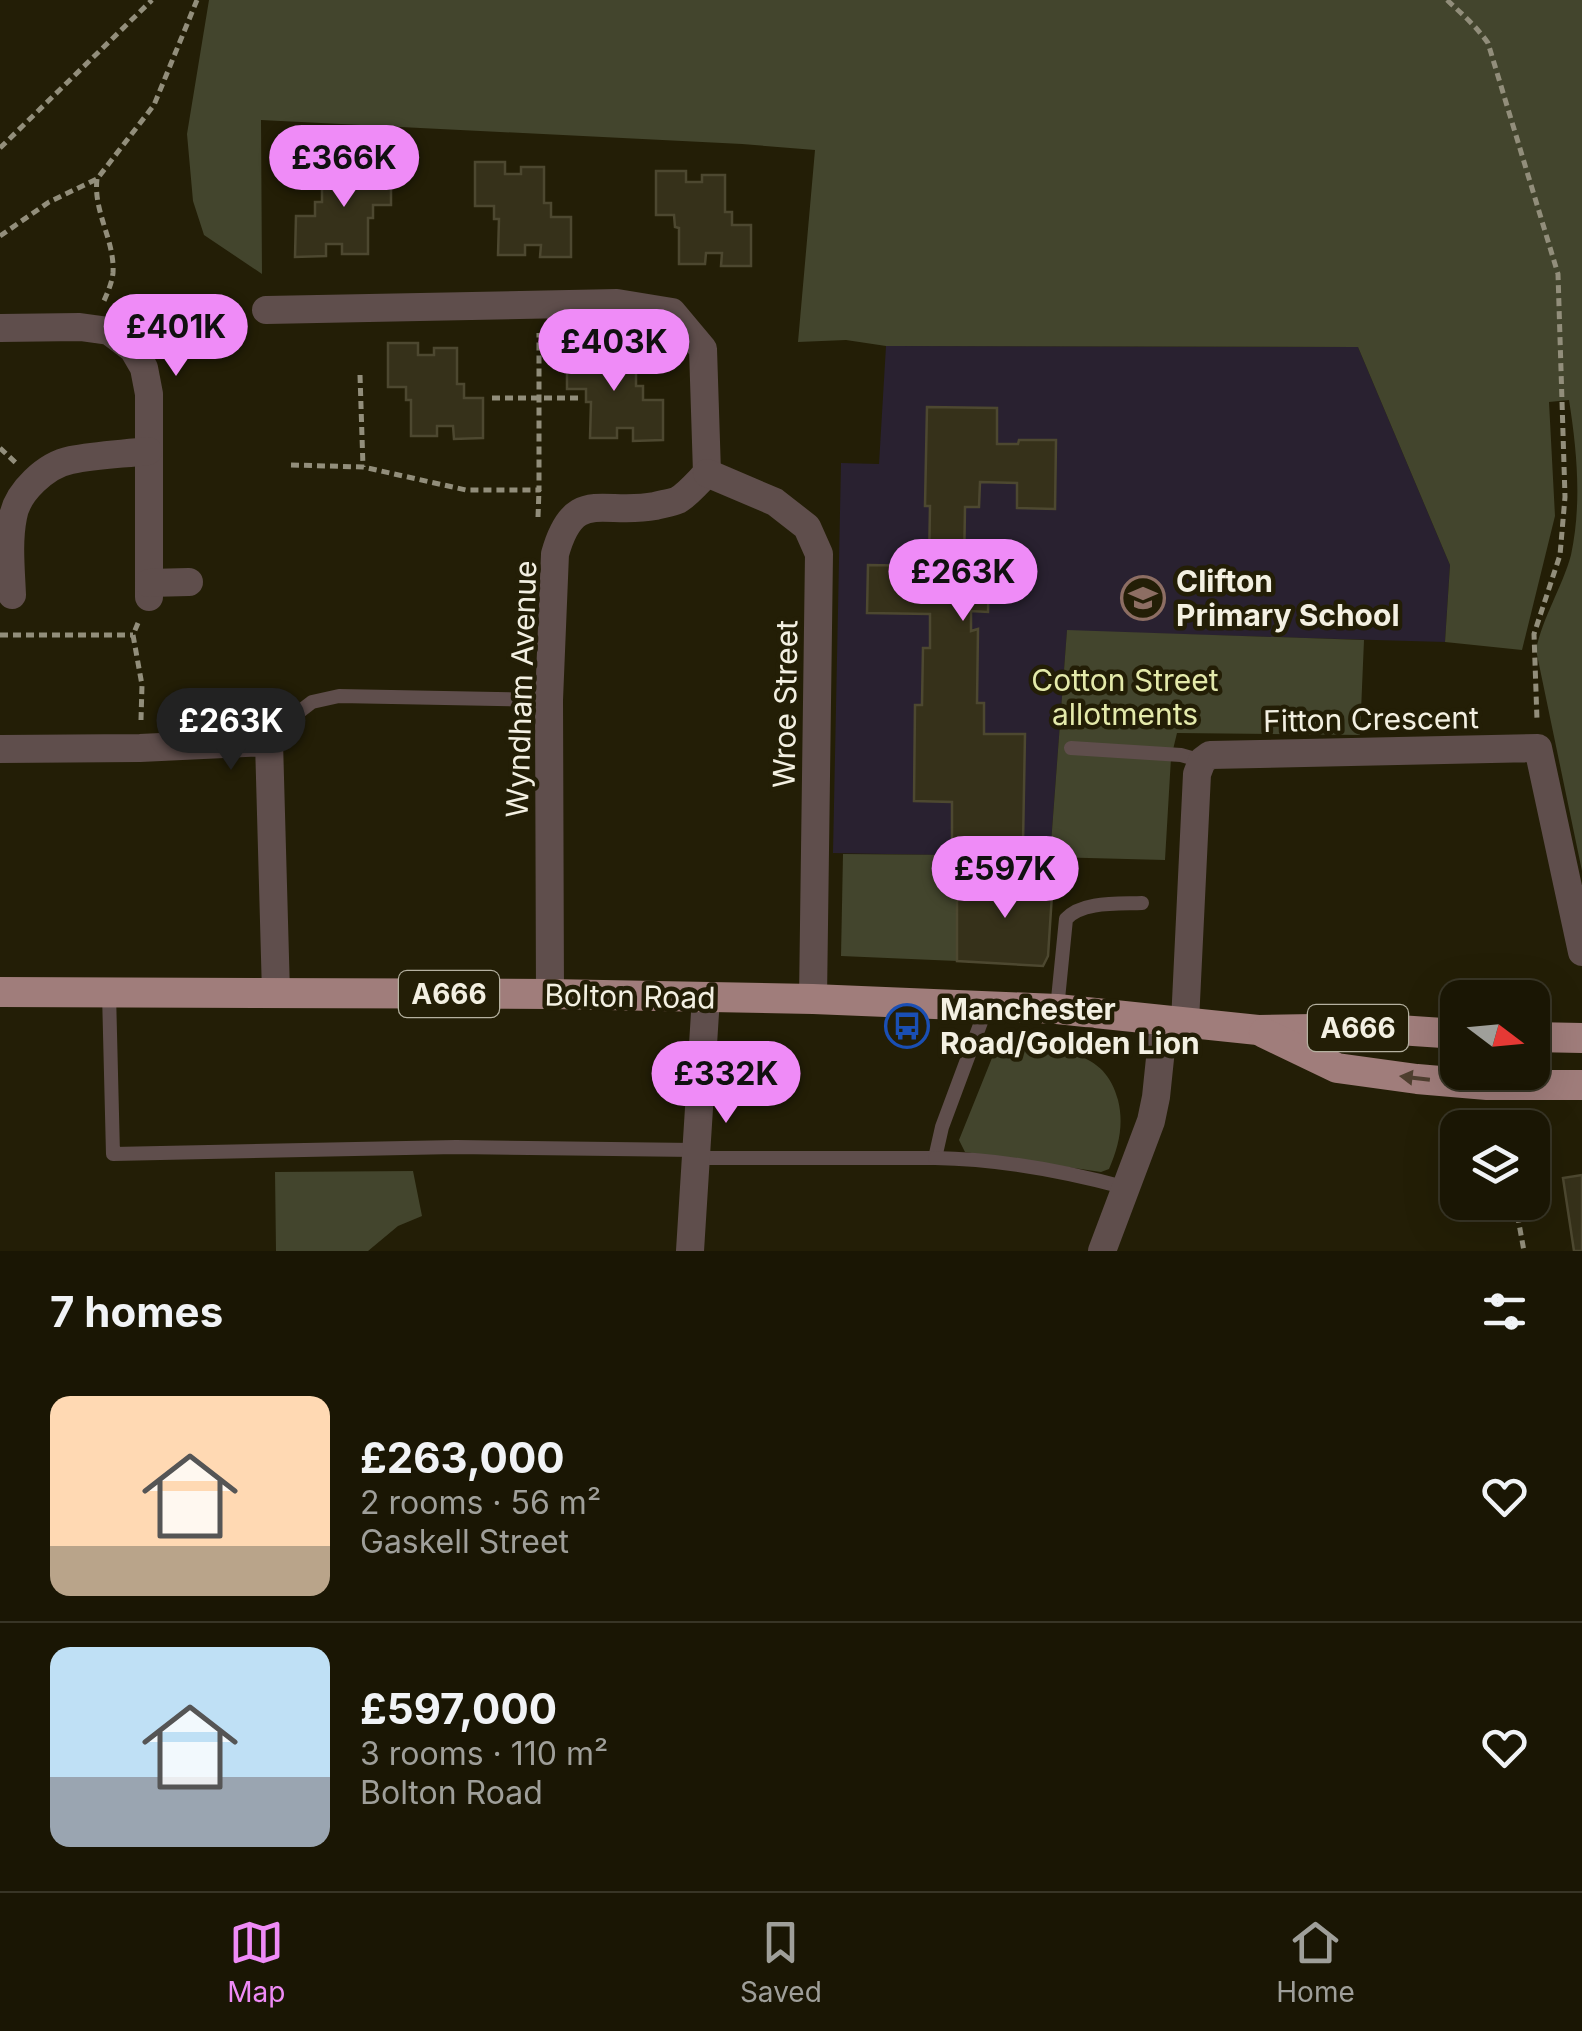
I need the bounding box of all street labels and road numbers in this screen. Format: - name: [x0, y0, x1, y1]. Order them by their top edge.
- street label: Wyndham Avenue: [499, 560, 543, 818]
- street label: Wroe Street: [766, 620, 804, 788]
- street label: Fitton Crescent: [1263, 699, 1479, 739]
- road number: A666: [399, 971, 499, 1017]
- street label: Bolton Road: [544, 977, 716, 1015]
- road number: A666: [1308, 1005, 1408, 1051]

